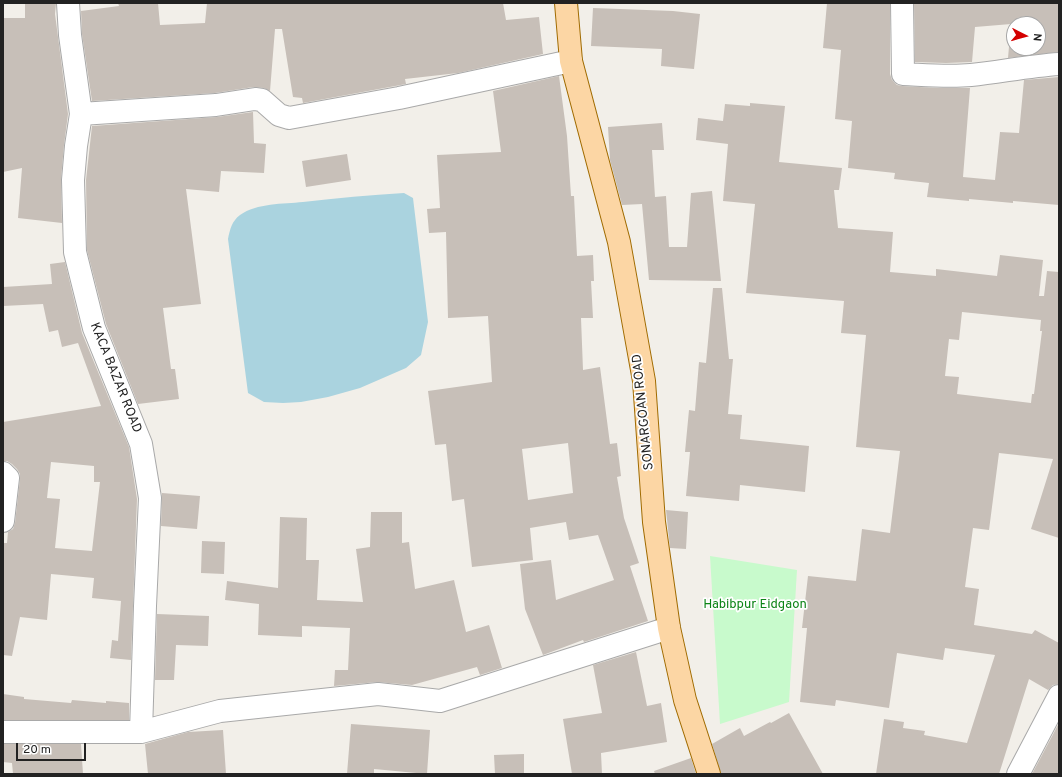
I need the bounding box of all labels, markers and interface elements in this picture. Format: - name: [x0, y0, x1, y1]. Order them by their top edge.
- north arrow: [1006, 16, 1046, 56]
- text: N: [1030, 32, 1044, 42]
- street label: KACA BAZAR ROAD: [86, 321, 144, 435]
- street label: SONARGOAN ROAD: [630, 353, 658, 471]
- park label: Habibpur Eidgaon: [703, 597, 807, 613]
- scale bar: [18, 735, 88, 761]
- text: 20 m: [23, 742, 51, 758]

